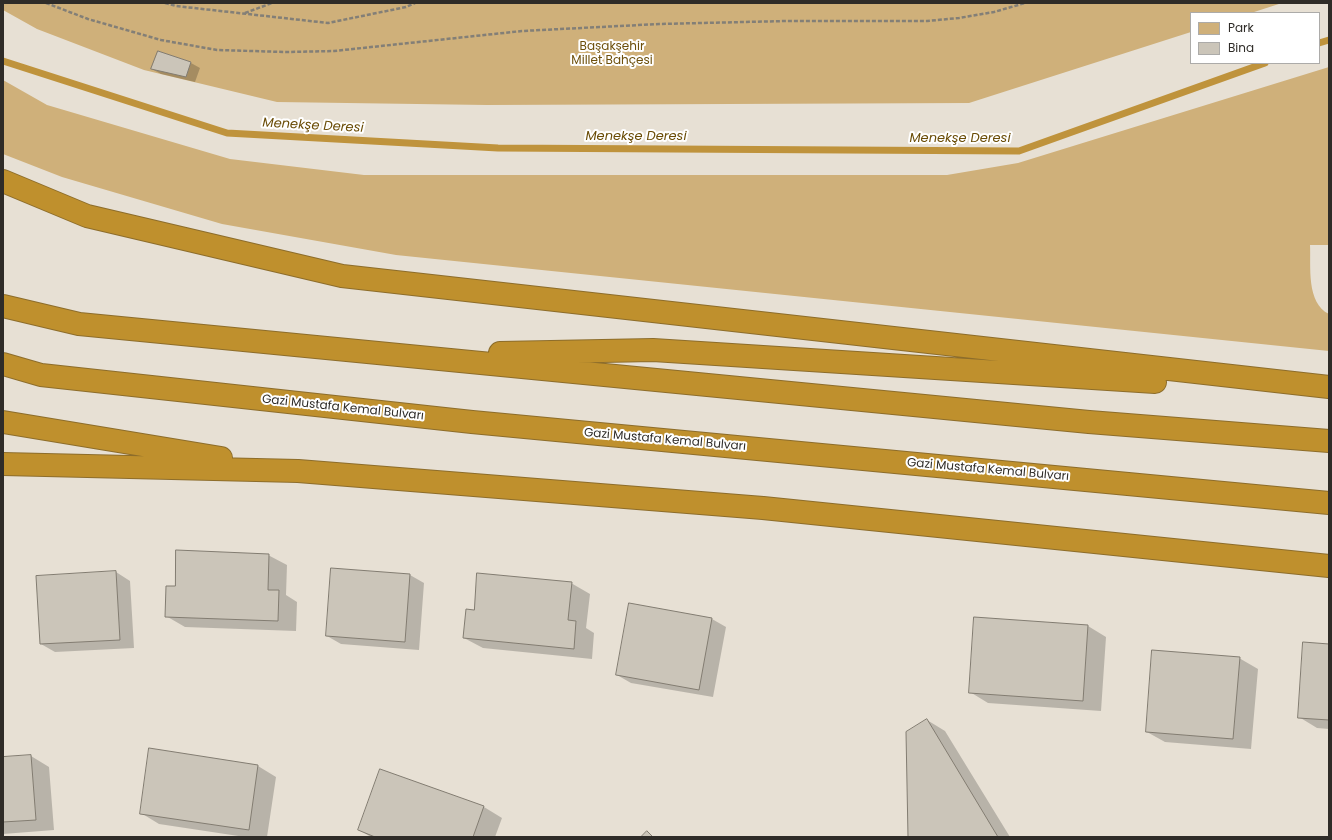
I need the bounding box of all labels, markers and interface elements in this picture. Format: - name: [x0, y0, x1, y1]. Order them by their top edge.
- legend: [1190, 12, 1320, 64]
- text: Park: [1228, 19, 1254, 36]
- text: Bina: [1228, 39, 1254, 56]
- park label: Başakşehir Millet Bahçesi: [571, 40, 653, 68]
- water label: Menekşe Deresi: [262, 116, 364, 136]
- water label: Menekşe Deresi: [585, 129, 687, 145]
- water label: Menekşe Deresi: [909, 131, 1011, 147]
- street label: Gazi Mustafa Kemal Bulvarı: [261, 392, 425, 424]
- street label: Gazi Mustafa Kemal Bulvarı: [583, 426, 747, 454]
- street label: Gazi Mustafa Kemal Bulvarı: [906, 456, 1070, 484]

